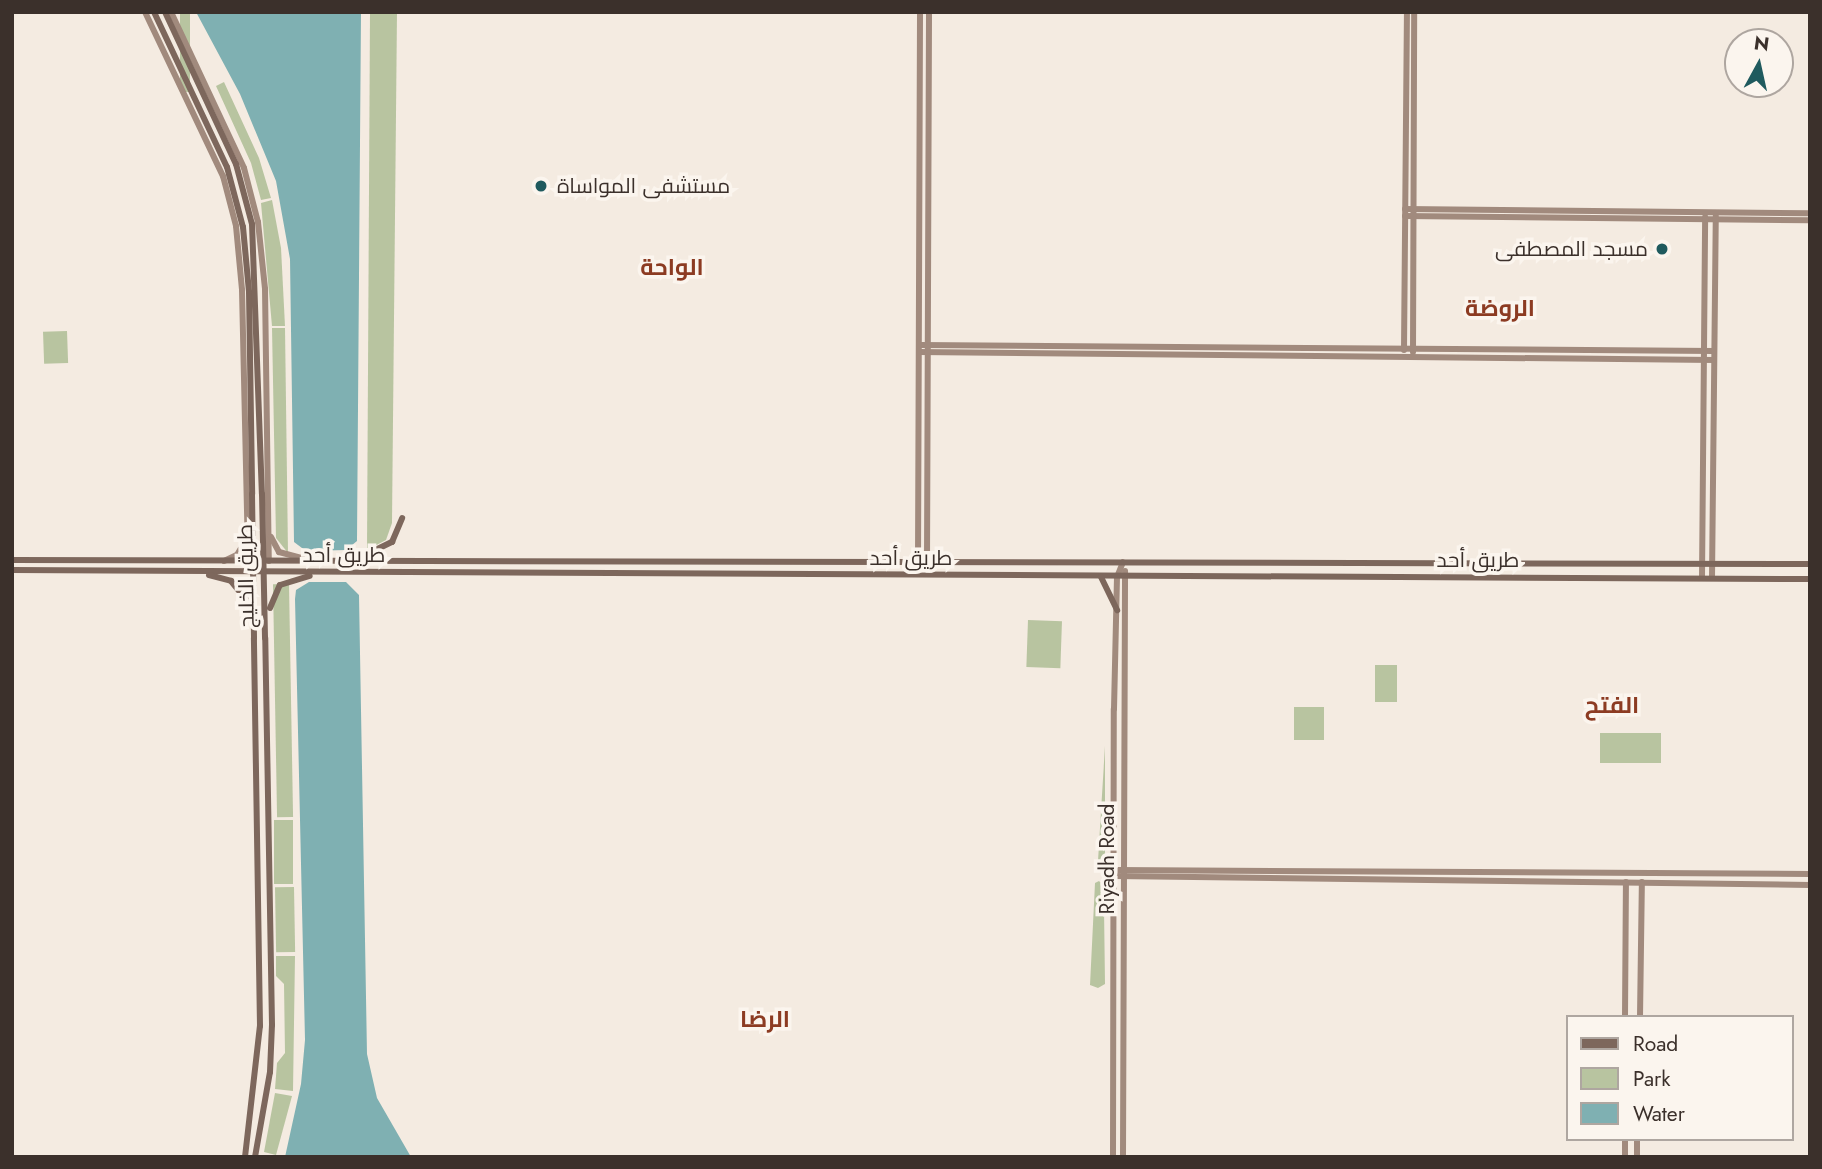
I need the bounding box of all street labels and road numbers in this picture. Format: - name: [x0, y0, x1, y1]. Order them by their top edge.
- street label: طريق الخليج: [232, 524, 260, 628]
- street label: طريق أحد: [303, 542, 385, 568]
- street label: طريق أحد: [870, 545, 952, 571]
- street label: طريق أحد: [1437, 547, 1519, 573]
- street label: Riyadh Road: [1094, 803, 1120, 915]

